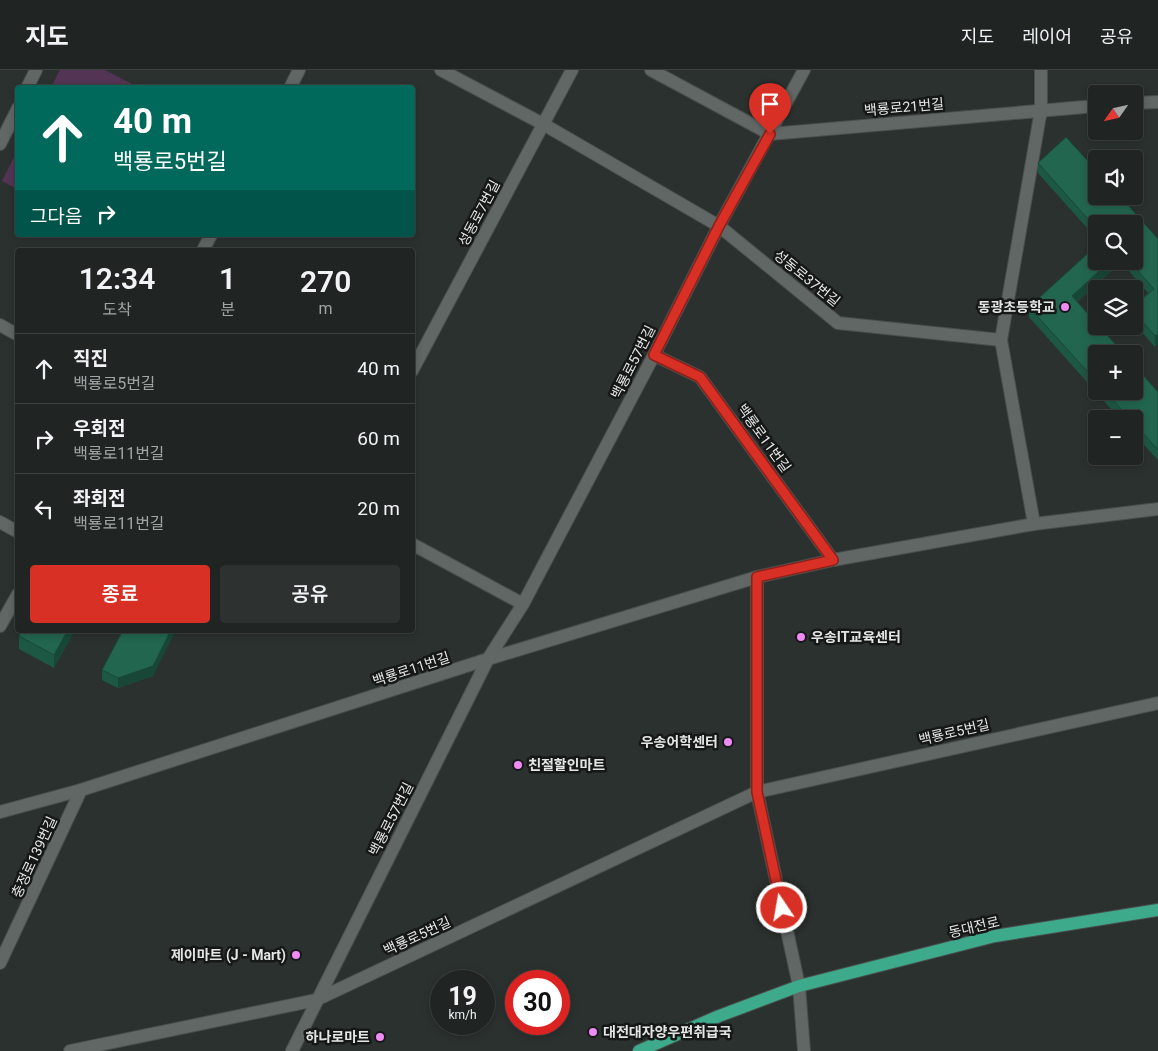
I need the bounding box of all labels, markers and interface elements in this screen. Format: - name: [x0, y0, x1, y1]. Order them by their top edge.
- text: 지도: [25, 23, 69, 51]
- text: 지도: [961, 26, 994, 47]
- text: 레이어: [1022, 26, 1072, 47]
- text: 공유: [1100, 26, 1133, 47]
- pin: [749, 83, 791, 134]
- north arrow: [1088, 85, 1142, 140]
- map controls: [1088, 85, 1143, 465]
- icon: arrive: [756, 90, 784, 118]
- street label: 백룡로21번길: [863, 96, 945, 118]
- text: 40 m: [113, 101, 192, 142]
- icon: ahead: [30, 105, 95, 170]
- text: 백룡로5번길: [113, 149, 227, 174]
- button: sound: [1088, 150, 1143, 205]
- street label: 성동로7번길: [455, 177, 503, 249]
- icon: right: [92, 200, 120, 228]
- text: 그다음: [30, 205, 82, 228]
- button: search: [1088, 215, 1143, 270]
- street label: 성동로37번길: [771, 247, 843, 309]
- text: 12:34: [79, 261, 155, 296]
- text: 1: [219, 261, 236, 296]
- text: 270: [300, 264, 351, 299]
- button: layers: [1088, 280, 1143, 335]
- text: m: [319, 299, 333, 318]
- place label: 동광초등학교: [978, 299, 1055, 315]
- text: 도착: [102, 300, 132, 319]
- text: 분: [220, 300, 235, 319]
- marker: 동광초등학교: [1059, 301, 1071, 313]
- street label: 백룡로57번길: [608, 323, 658, 401]
- button: +: [1088, 345, 1143, 400]
- text: 직진: [73, 347, 108, 370]
- icon: ahead: [30, 355, 58, 383]
- text: 40 m: [357, 357, 400, 380]
- text: 백룡로5번길: [73, 374, 156, 393]
- street label: 백룡로11번길: [734, 401, 794, 475]
- button: −: [1088, 410, 1143, 465]
- text: 우회전: [73, 417, 125, 440]
- icon: right: [30, 425, 58, 453]
- text: 60 m: [357, 427, 400, 450]
- text: 백룡로11번길: [73, 444, 165, 463]
- text: 좌회전: [73, 487, 125, 510]
- icon: left: [30, 495, 58, 523]
- text: 20 m: [357, 497, 400, 520]
- text: 백룡로11번길: [73, 514, 165, 533]
- button: 종료: [30, 565, 210, 623]
- button: 공유: [220, 565, 400, 623]
- place label: 우송IT교육센터: [811, 629, 901, 645]
- marker: 우송IT교육센터: [795, 631, 807, 643]
- street label: 백룡로11번길: [370, 649, 452, 689]
- street label: 백룡로5번길: [917, 716, 991, 748]
- place label: 우송어학센터: [641, 734, 718, 750]
- marker: 우송어학센터: [722, 736, 734, 748]
- place label: 친절할인마트: [528, 757, 605, 773]
- marker: 친절할인마트: [512, 759, 524, 771]
- street label: 백룡로57번길: [366, 780, 416, 858]
- street label: 충정로139번길: [8, 814, 60, 900]
- position arrow: [755, 881, 807, 933]
- street label: 백룡로5번길: [381, 913, 453, 959]
- street label: 동대전로: [947, 913, 1001, 941]
- place label: 제이마트 (J - Mart): [171, 947, 286, 964]
- marker: 제이마트 (J - Mart): [290, 949, 302, 961]
- speed limit sign: 30: [505, 970, 570, 1035]
- text: 19: [448, 982, 477, 1011]
- text: km/h: [448, 1008, 477, 1022]
- place label: 대전대자양우편취급국: [603, 1024, 732, 1040]
- marker: 대전대자양우편취급국: [587, 1026, 599, 1038]
- place label: 하나로마트: [306, 1029, 370, 1045]
- marker: 하나로마트: [374, 1031, 386, 1043]

